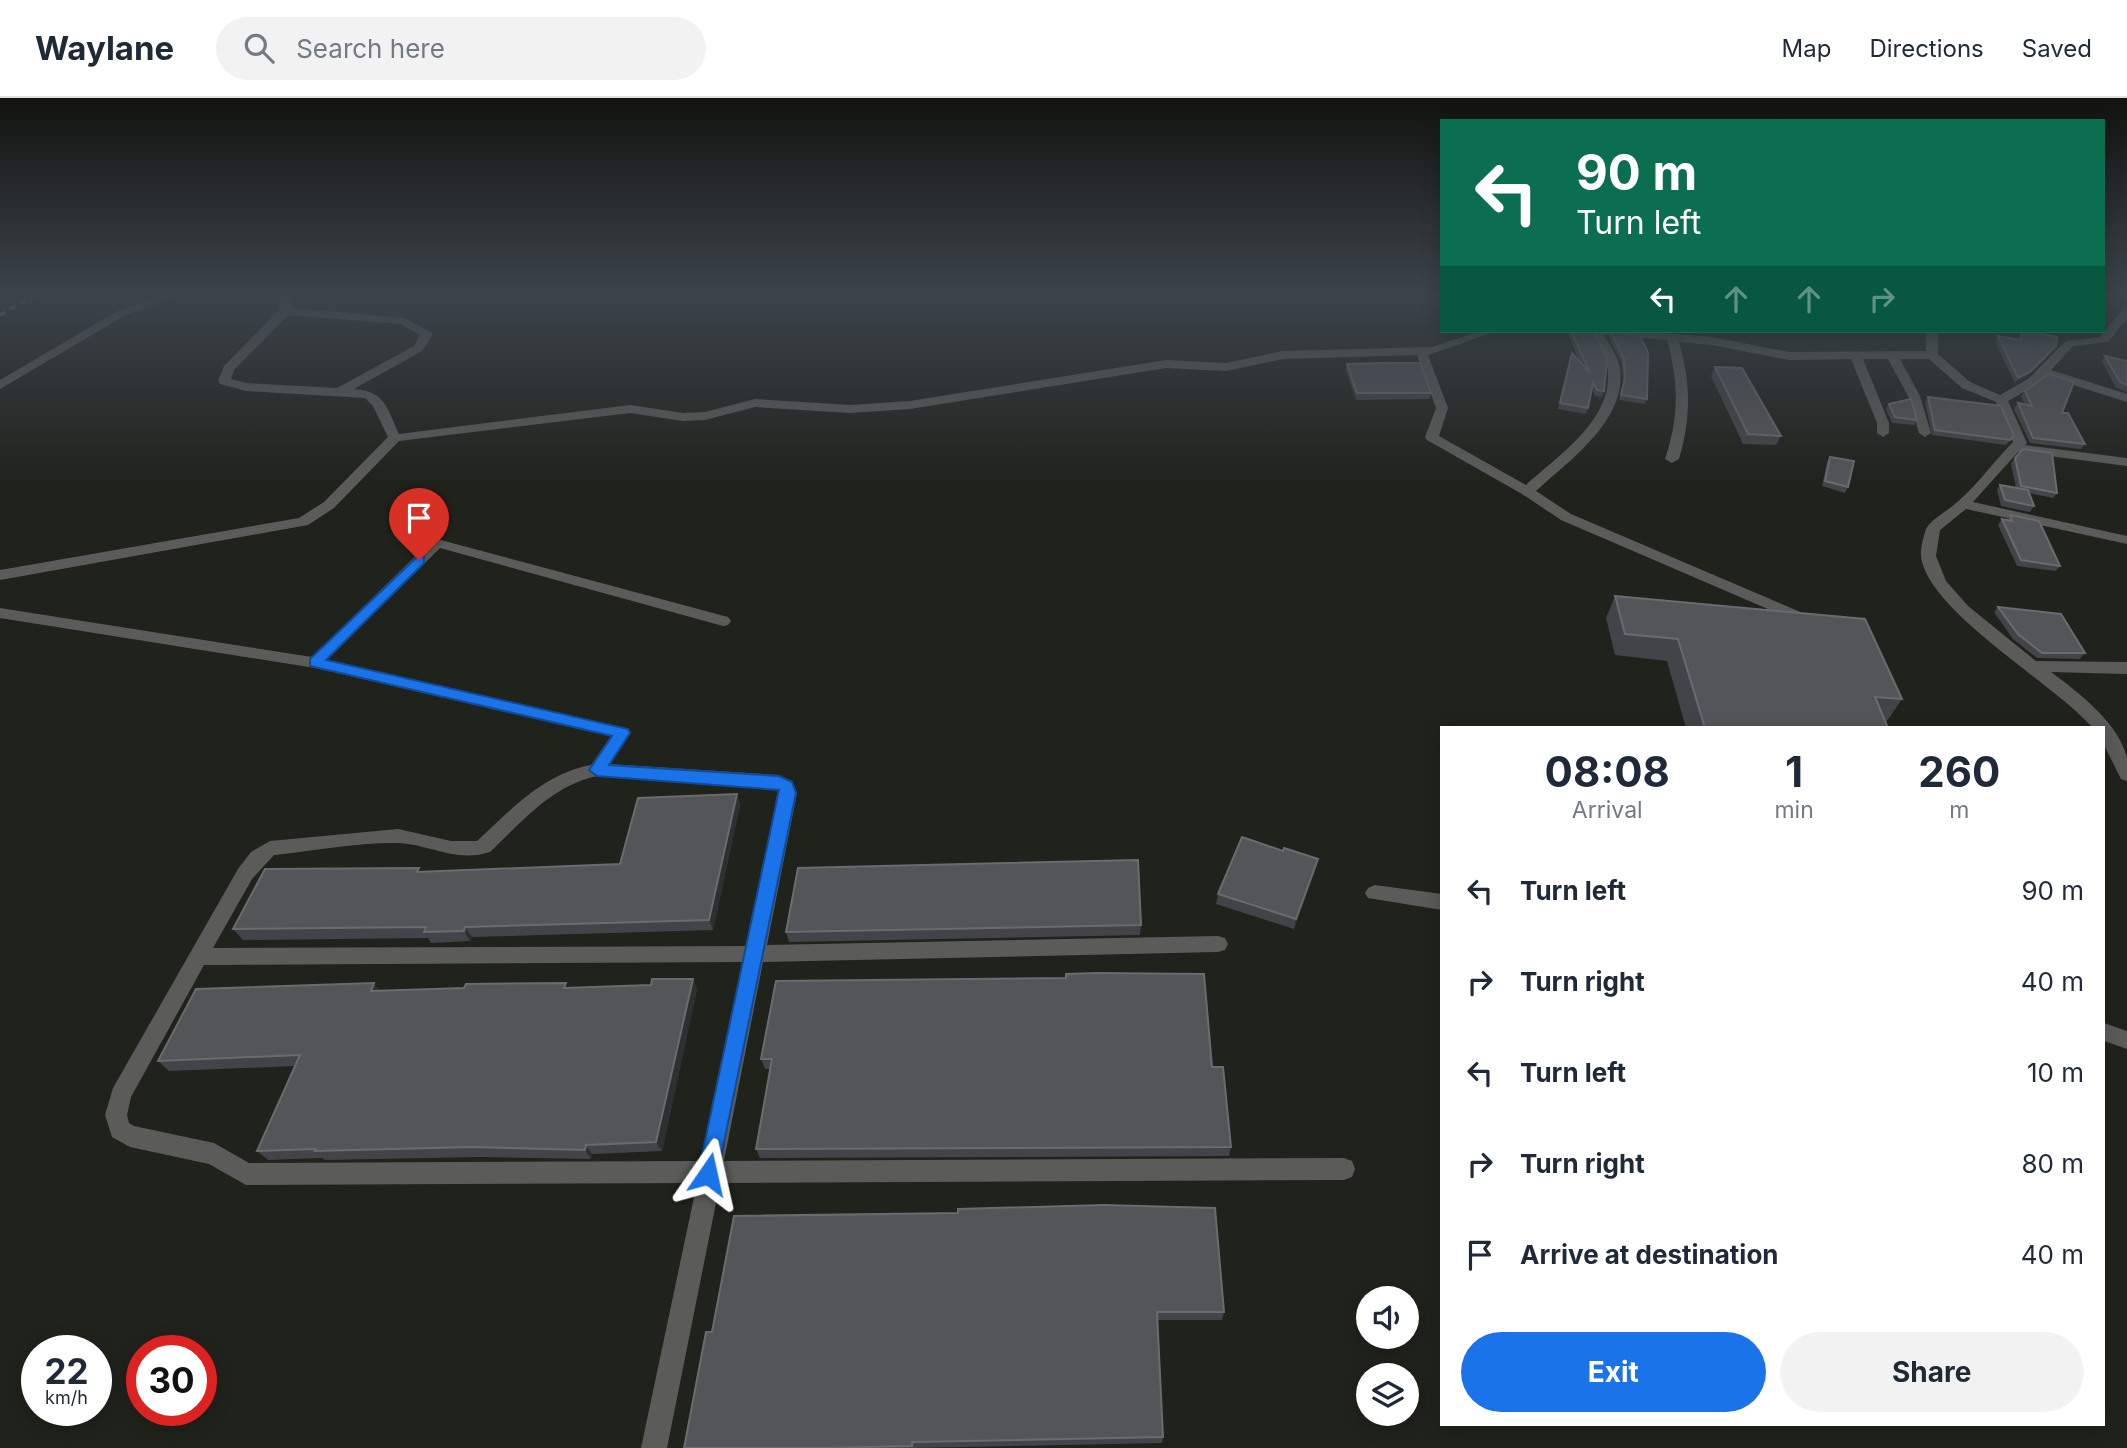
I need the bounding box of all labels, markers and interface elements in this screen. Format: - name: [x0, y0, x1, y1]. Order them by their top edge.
- search box: [216, 17, 706, 80]
- text: Waylane: [35, 28, 174, 68]
- icon: search: [240, 29, 278, 67]
- text: Search here: [296, 33, 445, 64]
- text: Map: [1782, 34, 1831, 63]
- text: Directions: [1869, 34, 1984, 63]
- text: Saved: [2022, 34, 2092, 63]
- text: 90 m: [1576, 143, 1697, 202]
- icon: left: [1461, 147, 1552, 238]
- text: Turn left: [1576, 203, 1701, 242]
- icon: left: [1644, 280, 1682, 318]
- icon: ahead: [1717, 280, 1755, 318]
- icon: ahead: [1790, 280, 1828, 318]
- icon: right: [1863, 280, 1901, 318]
- pin: [389, 488, 449, 560]
- icon: arrive: [400, 499, 438, 537]
- text: 08:08: [1545, 746, 1670, 797]
- text: 1: [1785, 746, 1803, 797]
- text: 260: [1918, 746, 2000, 797]
- text: Arrival: [1572, 796, 1643, 824]
- text: min: [1774, 796, 1814, 824]
- text: m: [1949, 796, 1969, 824]
- icon: left: [1461, 872, 1499, 910]
- text: Turn left: [1520, 875, 1626, 906]
- text: 90 m: [2021, 875, 2084, 906]
- icon: right: [1461, 963, 1499, 1001]
- text: Turn right: [1520, 966, 1645, 997]
- text: 40 m: [2021, 966, 2084, 997]
- icon: left: [1461, 1054, 1499, 1092]
- text: Turn left: [1520, 1057, 1626, 1088]
- text: 10 m: [2027, 1057, 2084, 1088]
- position arrow: [671, 1137, 745, 1211]
- icon: right: [1461, 1145, 1499, 1183]
- text: Turn right: [1520, 1148, 1645, 1179]
- text: 80 m: [2021, 1148, 2084, 1179]
- icon: arrive: [1461, 1236, 1499, 1274]
- text: Arrive at destination: [1520, 1239, 1779, 1270]
- text: 40 m: [2021, 1239, 2084, 1270]
- map controls: [1356, 1286, 1419, 1426]
- button: sound: [1356, 1286, 1419, 1349]
- button: Exit: [1461, 1332, 1766, 1412]
- button: Share: [1780, 1332, 2084, 1412]
- speed limit sign: 30: [126, 1335, 217, 1426]
- text: 22: [44, 1350, 89, 1392]
- button: layers: [1356, 1363, 1419, 1426]
- text: km/h: [45, 1387, 88, 1408]

